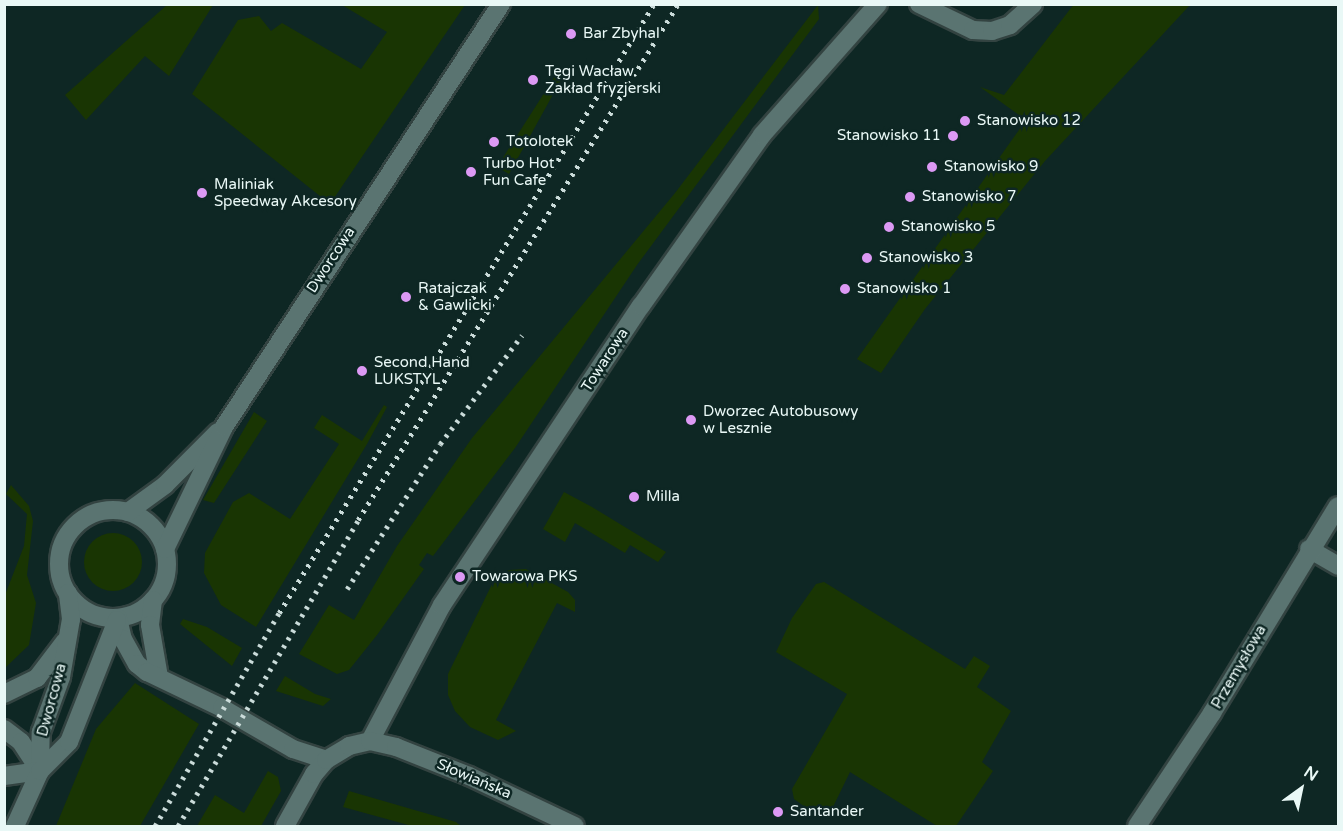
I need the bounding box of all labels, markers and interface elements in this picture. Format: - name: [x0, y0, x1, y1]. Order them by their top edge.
- place label: Bar Zbyhal: [583, 25, 660, 43]
- marker: Bar Zbyhal: [564, 27, 578, 41]
- place label: Tęgi Wacław. Zakład fryzjerski: [545, 62, 661, 97]
- marker: Tęgi Wacław. Zakład fryzjerski: [526, 73, 540, 87]
- place label: Stanowisko 12: [977, 112, 1081, 130]
- marker: Stanowisko 12: [958, 114, 972, 128]
- place label: Stanowisko 11: [837, 127, 941, 145]
- marker: Stanowisko 11: [946, 129, 960, 143]
- place label: Totolotek: [506, 133, 573, 151]
- marker: Totolotek: [487, 135, 501, 149]
- place label: Turbo Hot Fun Cafe: [483, 154, 555, 189]
- place label: Stanowisko 9: [944, 158, 1039, 176]
- marker: Stanowisko 9: [925, 160, 939, 174]
- marker: Turbo Hot Fun Cafe: [464, 165, 478, 179]
- place label: Maliniak Speedway Akcesory: [214, 175, 357, 210]
- marker: Maliniak Speedway Akcesory: [195, 186, 209, 200]
- place label: Stanowisko 7: [922, 188, 1017, 206]
- marker: Stanowisko 7: [903, 190, 917, 204]
- place label: Stanowisko 5: [901, 218, 996, 236]
- marker: Stanowisko 5: [882, 220, 896, 234]
- street label: Dworcowa: [303, 224, 359, 296]
- place label: Stanowisko 3: [879, 249, 974, 267]
- marker: Stanowisko 3: [860, 251, 874, 265]
- place label: Ratajczak & Gawlicki: [418, 279, 492, 314]
- place label: Stanowisko 1: [857, 280, 952, 298]
- marker: Stanowisko 1: [838, 282, 852, 296]
- marker: Ratajczak & Gawlicki: [399, 290, 413, 304]
- street label: Towarowa: [578, 325, 632, 395]
- place label: Second Hand LUKSTYL: [374, 353, 470, 388]
- marker: Second Hand LUKSTYL: [355, 364, 369, 378]
- place label: Dworzec Autobusowy w Lesznie: [703, 402, 858, 437]
- marker: Dworzec Autobusowy w Lesznie: [684, 413, 698, 427]
- place label: Milla: [646, 488, 680, 506]
- marker: Milla: [627, 490, 641, 504]
- place label: Towarowa PKS: [472, 568, 577, 586]
- marker: Towarowa PKS: [453, 570, 467, 584]
- street label: Przemysłowa: [1208, 622, 1270, 712]
- street label: Dworcowa: [34, 662, 70, 738]
- street label: Słowiańska: [434, 755, 514, 803]
- north arrow: [1271, 759, 1331, 819]
- text: N: [1300, 762, 1322, 786]
- place label: Santander: [790, 803, 864, 821]
- marker: Santander: [771, 805, 785, 819]

